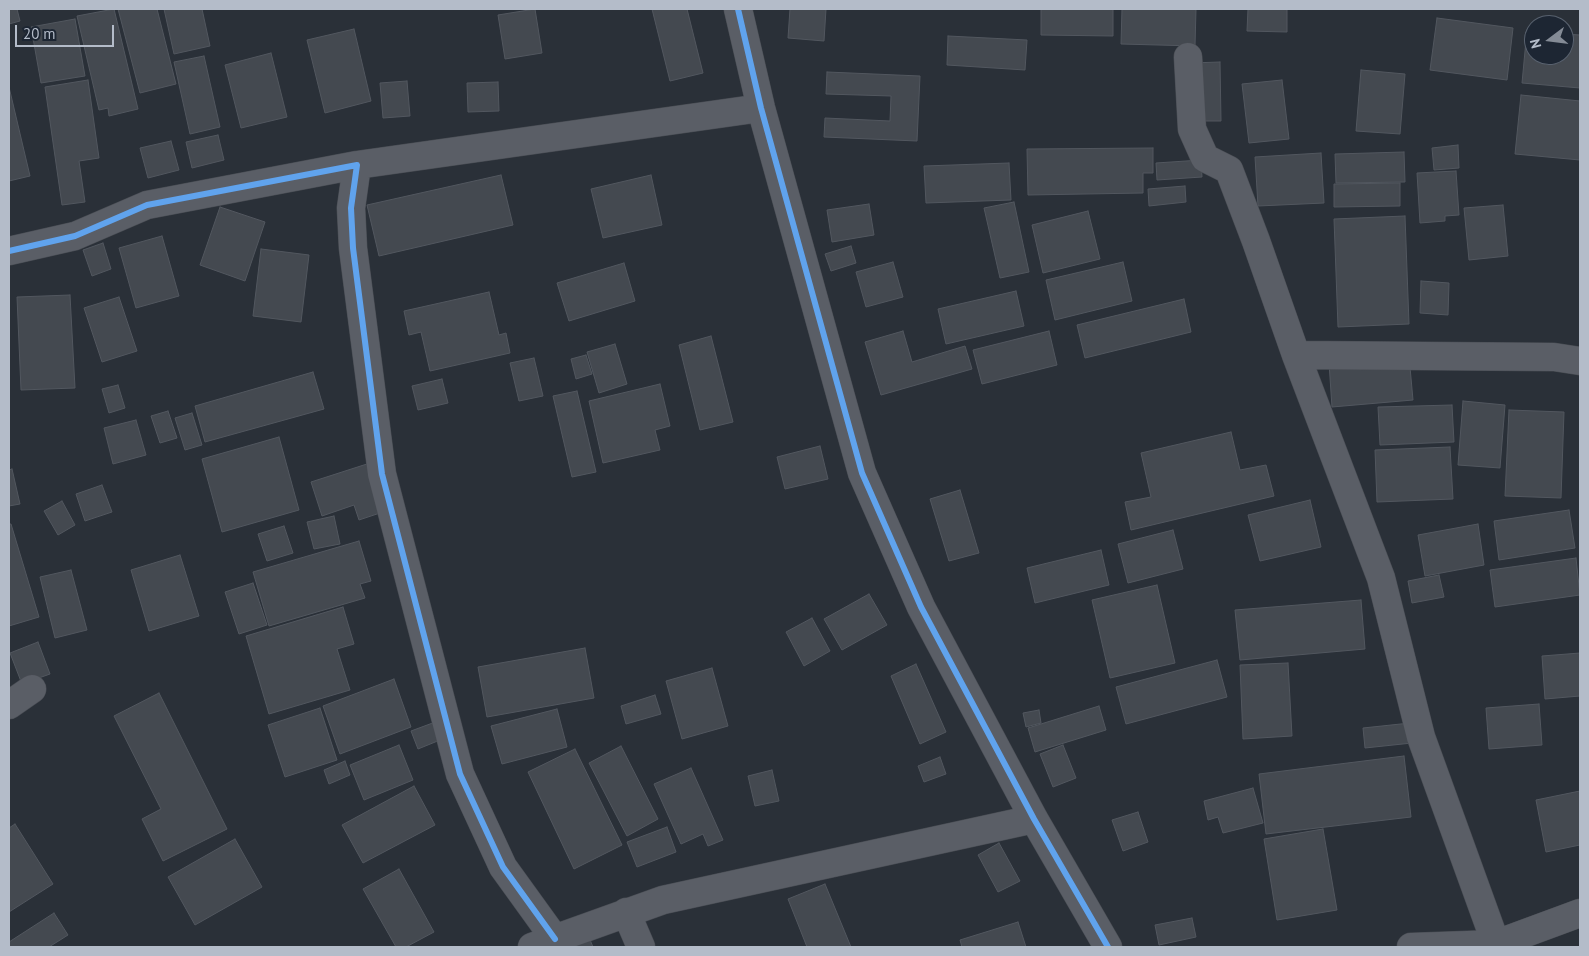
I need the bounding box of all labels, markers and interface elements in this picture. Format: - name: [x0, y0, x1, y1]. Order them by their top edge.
- scale bar: [18, 15, 116, 47]
- north arrow: [1524, 15, 1574, 65]
- text: 20 m: [23, 24, 56, 43]
- text: N: [1526, 37, 1545, 50]

